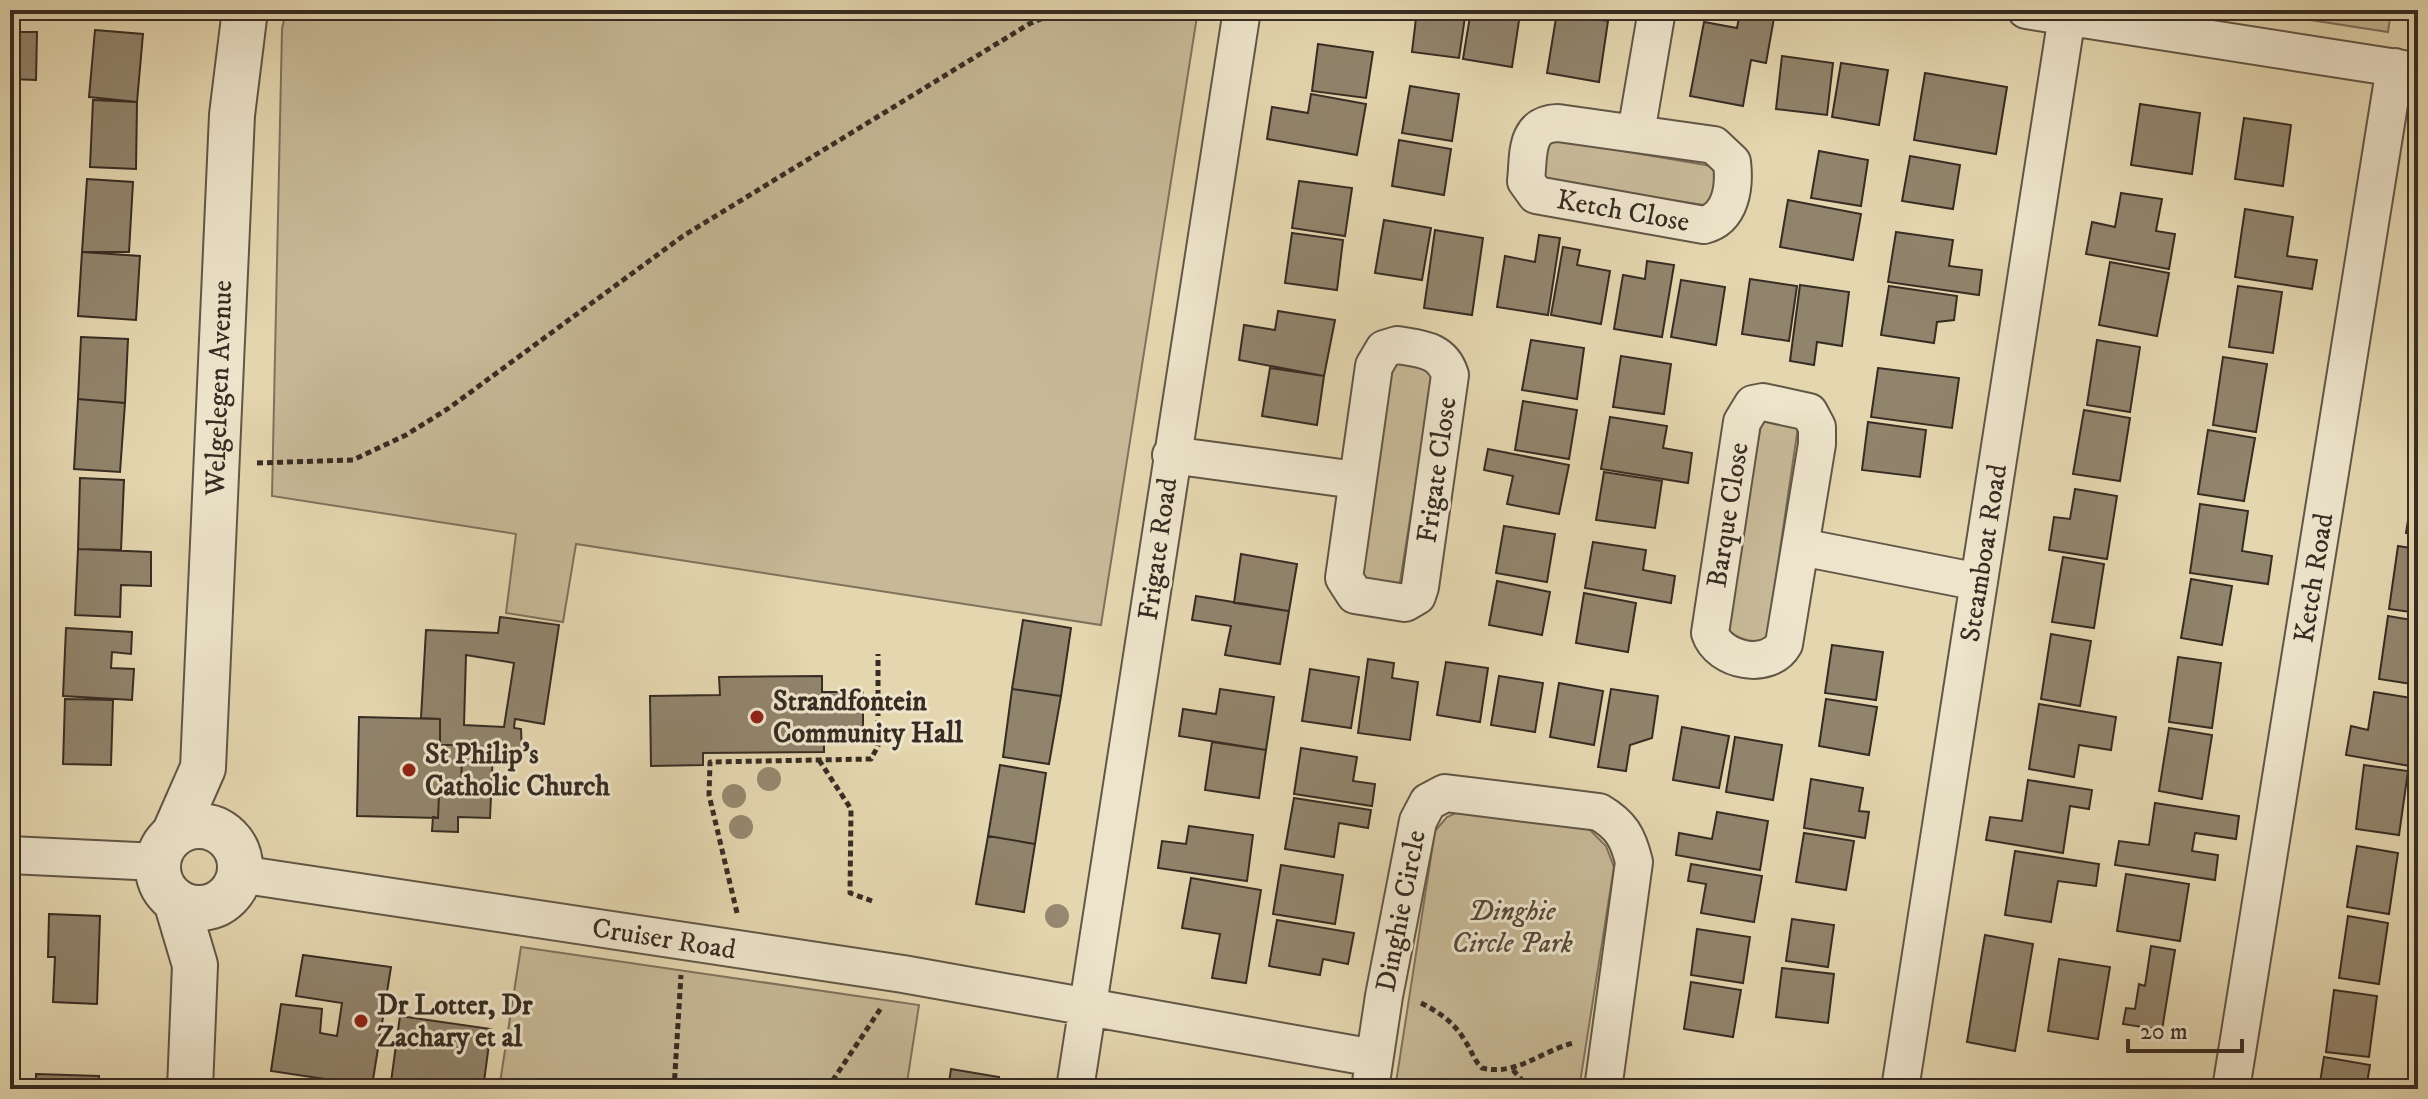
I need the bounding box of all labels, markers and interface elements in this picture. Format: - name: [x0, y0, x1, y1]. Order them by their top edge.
- street label: Ketch Close: [1554, 182, 1692, 240]
- street label: Welgelegen Avenue: [198, 279, 240, 498]
- street label: Frigate Close: [1409, 395, 1465, 545]
- street label: Barque Close: [1699, 440, 1757, 590]
- street label: Steamboat Road: [1953, 462, 2015, 644]
- street label: Frigate Road: [1131, 475, 1185, 622]
- street label: Ketch Road: [2286, 511, 2342, 645]
- place label: Strandfontein Community Hall: [773, 684, 964, 751]
- marker: Strandfontein Community Hall: [748, 708, 766, 726]
- place label: St Philip's Catholic Church: [425, 737, 610, 804]
- marker: St Philip's Catholic Church: [400, 761, 418, 779]
- street label: Dinghie Circle: [1368, 827, 1434, 995]
- park label: Dinghie Circle Park: [1451, 894, 1573, 961]
- street label: Cruiser Road: [590, 910, 738, 968]
- place label: Dr Lotter, Dr Zachary et al: [377, 988, 533, 1055]
- scale bar: [2128, 1003, 2242, 1053]
- marker: Dr Lotter, Dr Zachary et al: [352, 1012, 370, 1030]
- text: 20 m: [2140, 1017, 2188, 1047]

